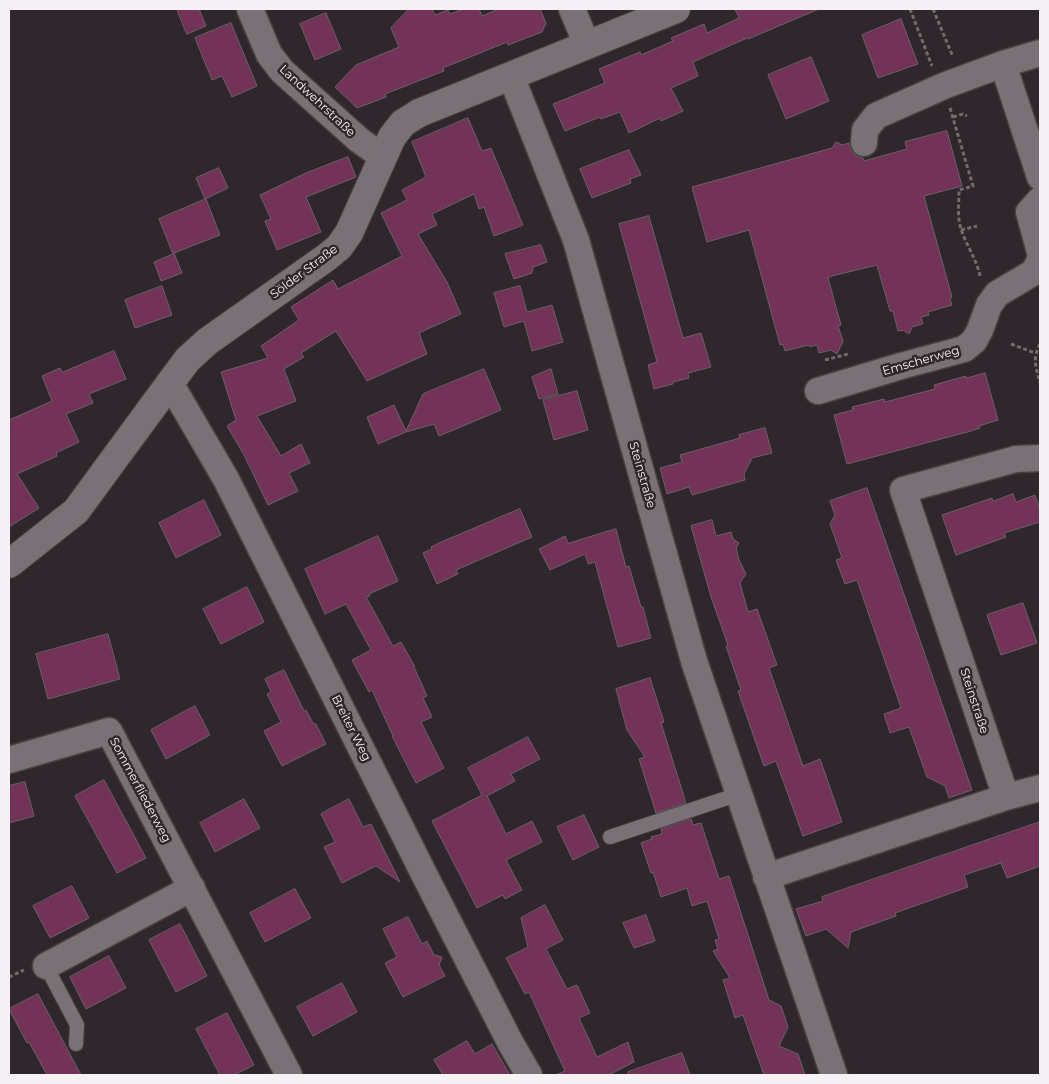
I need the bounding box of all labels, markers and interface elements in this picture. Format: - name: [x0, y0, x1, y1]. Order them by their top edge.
- street label: Landwehrstraße: [276, 62, 358, 140]
- street label: Sölder Straße: [268, 242, 340, 302]
- street label: Emscherweg: [881, 343, 961, 379]
- street label: Steinstraße: [626, 440, 658, 510]
- street label: Steinstraße: [957, 666, 991, 736]
- street label: Breiter Weg: [328, 693, 374, 763]
- street label: Sommerfliederweg: [106, 735, 174, 845]

